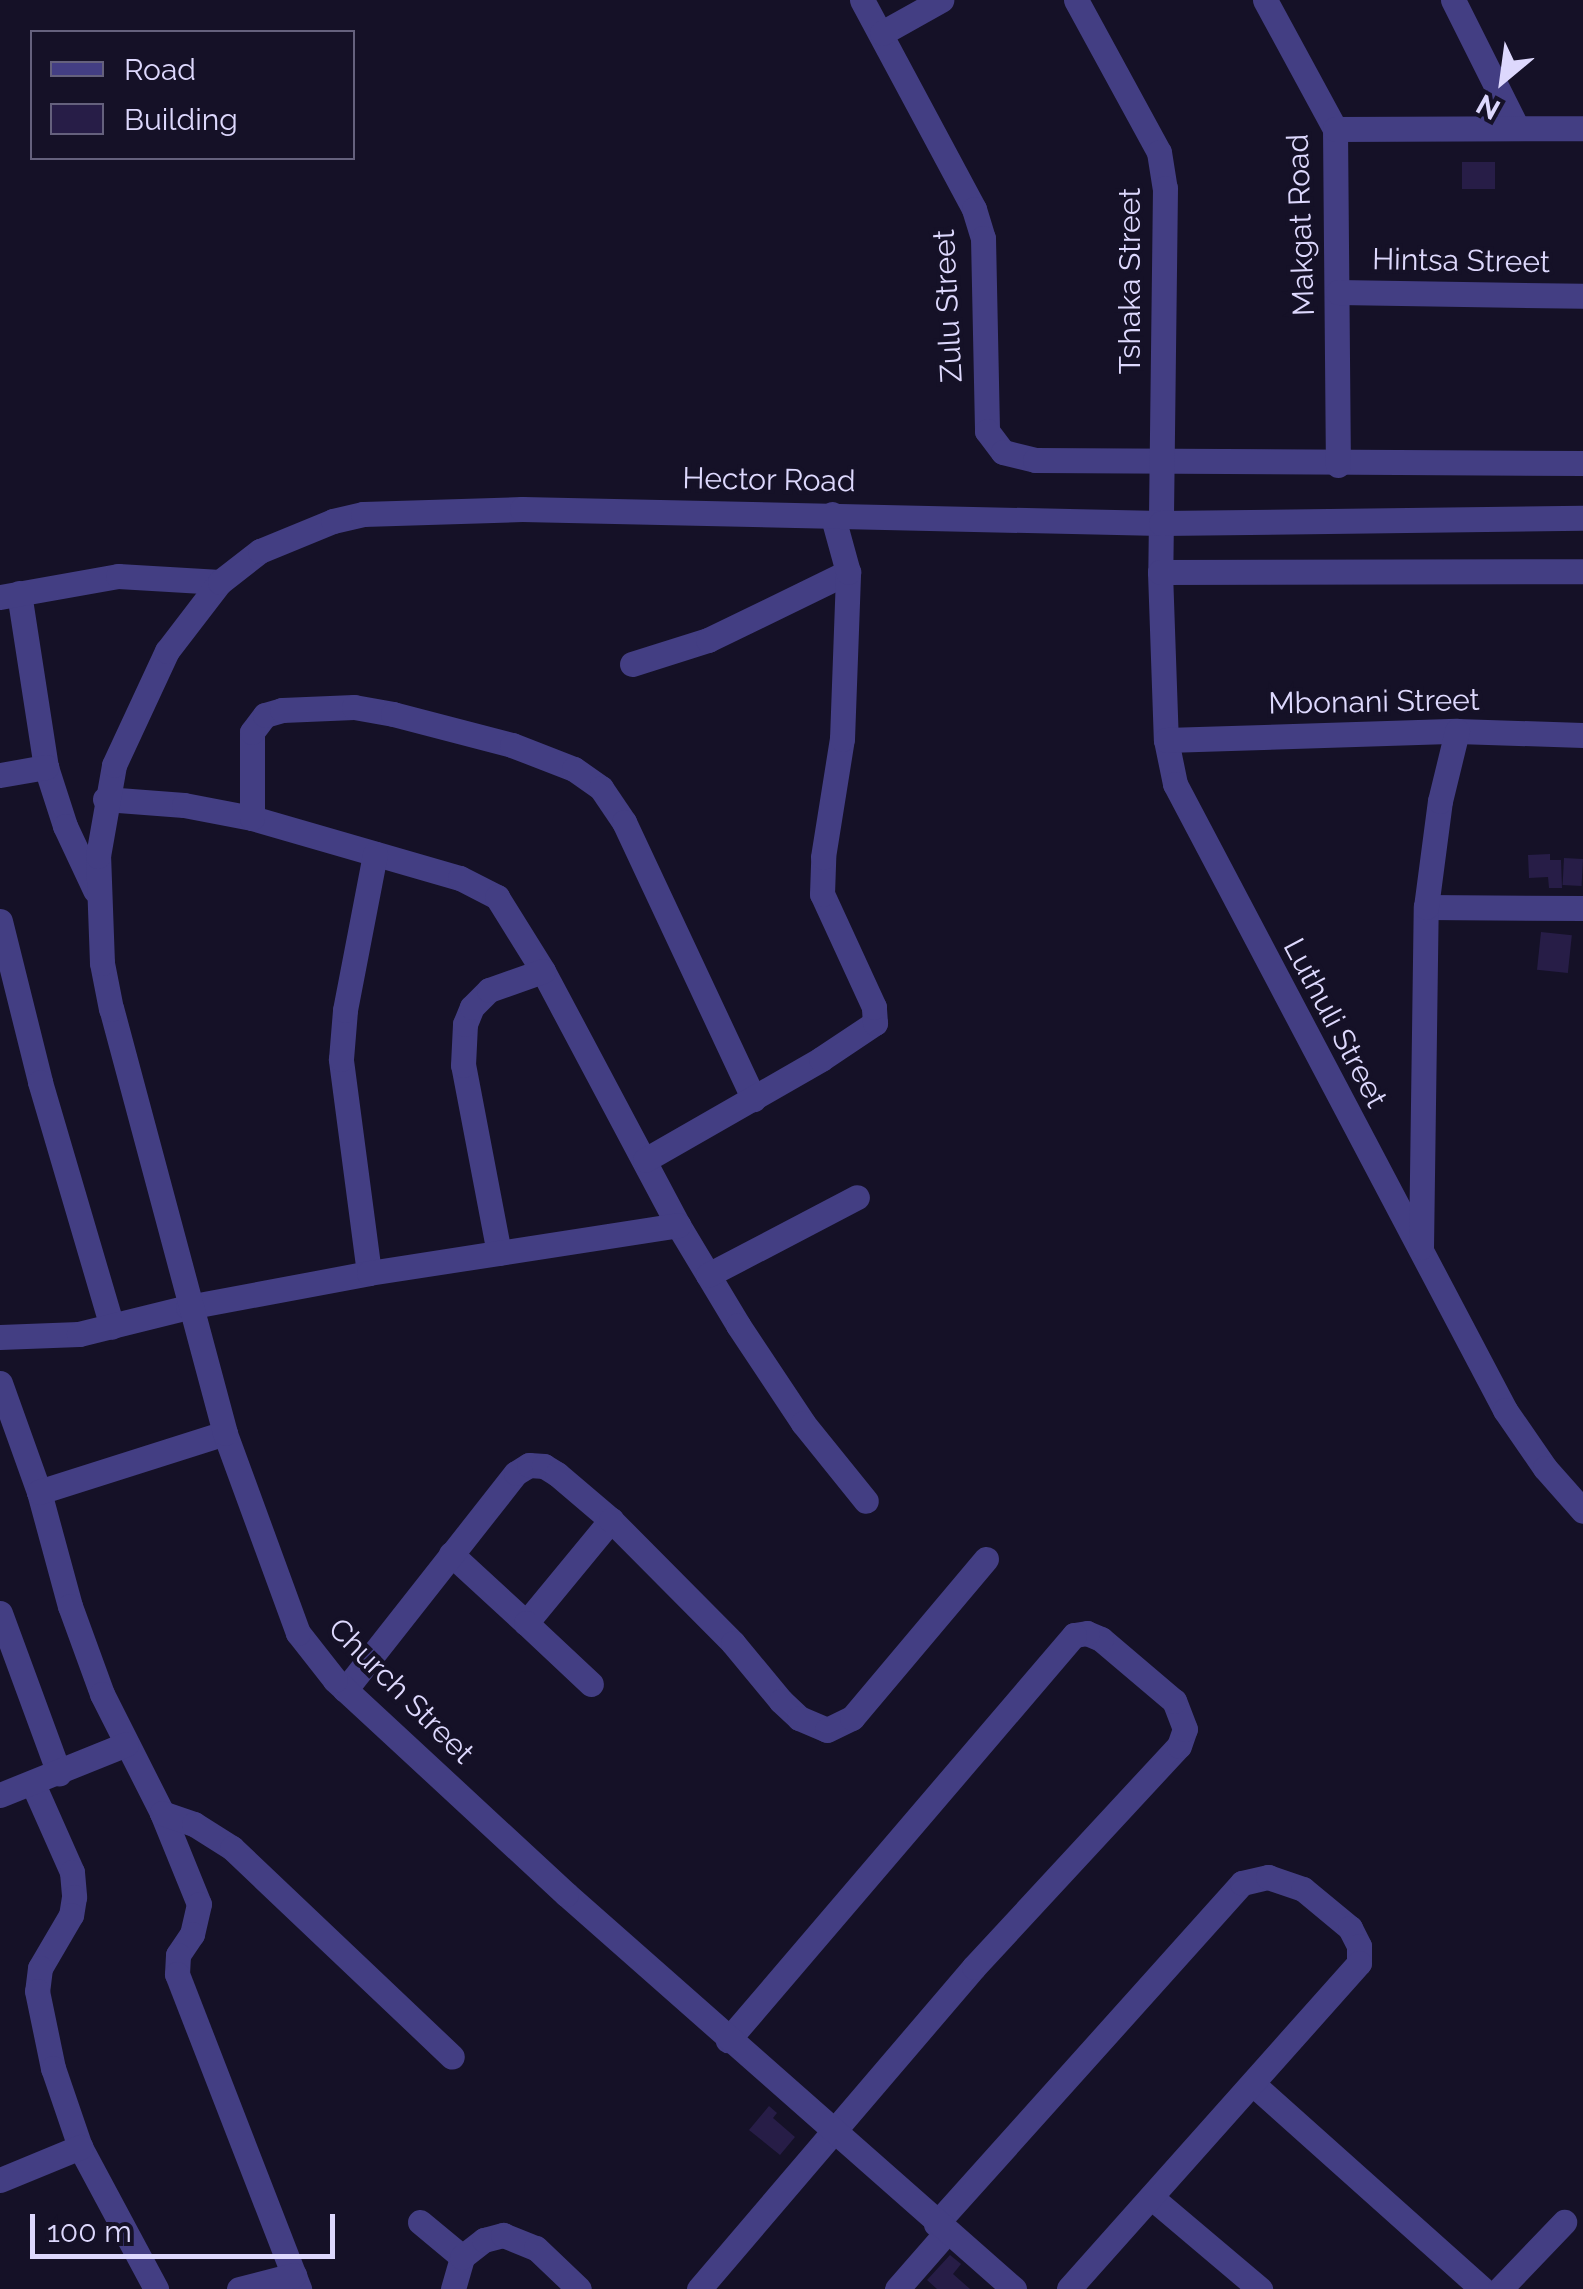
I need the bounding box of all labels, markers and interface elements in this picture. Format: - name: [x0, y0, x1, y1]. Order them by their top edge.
- legend: [30, 30, 355, 160]
- north arrow: [1453, 30, 1553, 130]
- text: Road: [124, 52, 196, 87]
- text: N: [1471, 87, 1506, 126]
- text: Building: [124, 102, 238, 137]
- street label: Makgat Road: [1280, 133, 1322, 317]
- street label: Tshaka Street: [1112, 188, 1148, 374]
- street label: Zulu Street: [926, 229, 970, 383]
- street label: Hintsa Street: [1372, 241, 1550, 281]
- street label: Hector Road: [682, 460, 856, 500]
- street label: Mbonani Street: [1268, 682, 1480, 722]
- street label: Luthuli Street: [1275, 932, 1395, 1114]
- street label: Church Street: [321, 1611, 481, 1771]
- scale bar: [35, 2194, 340, 2256]
- text: 100 m: [47, 2214, 132, 2249]

